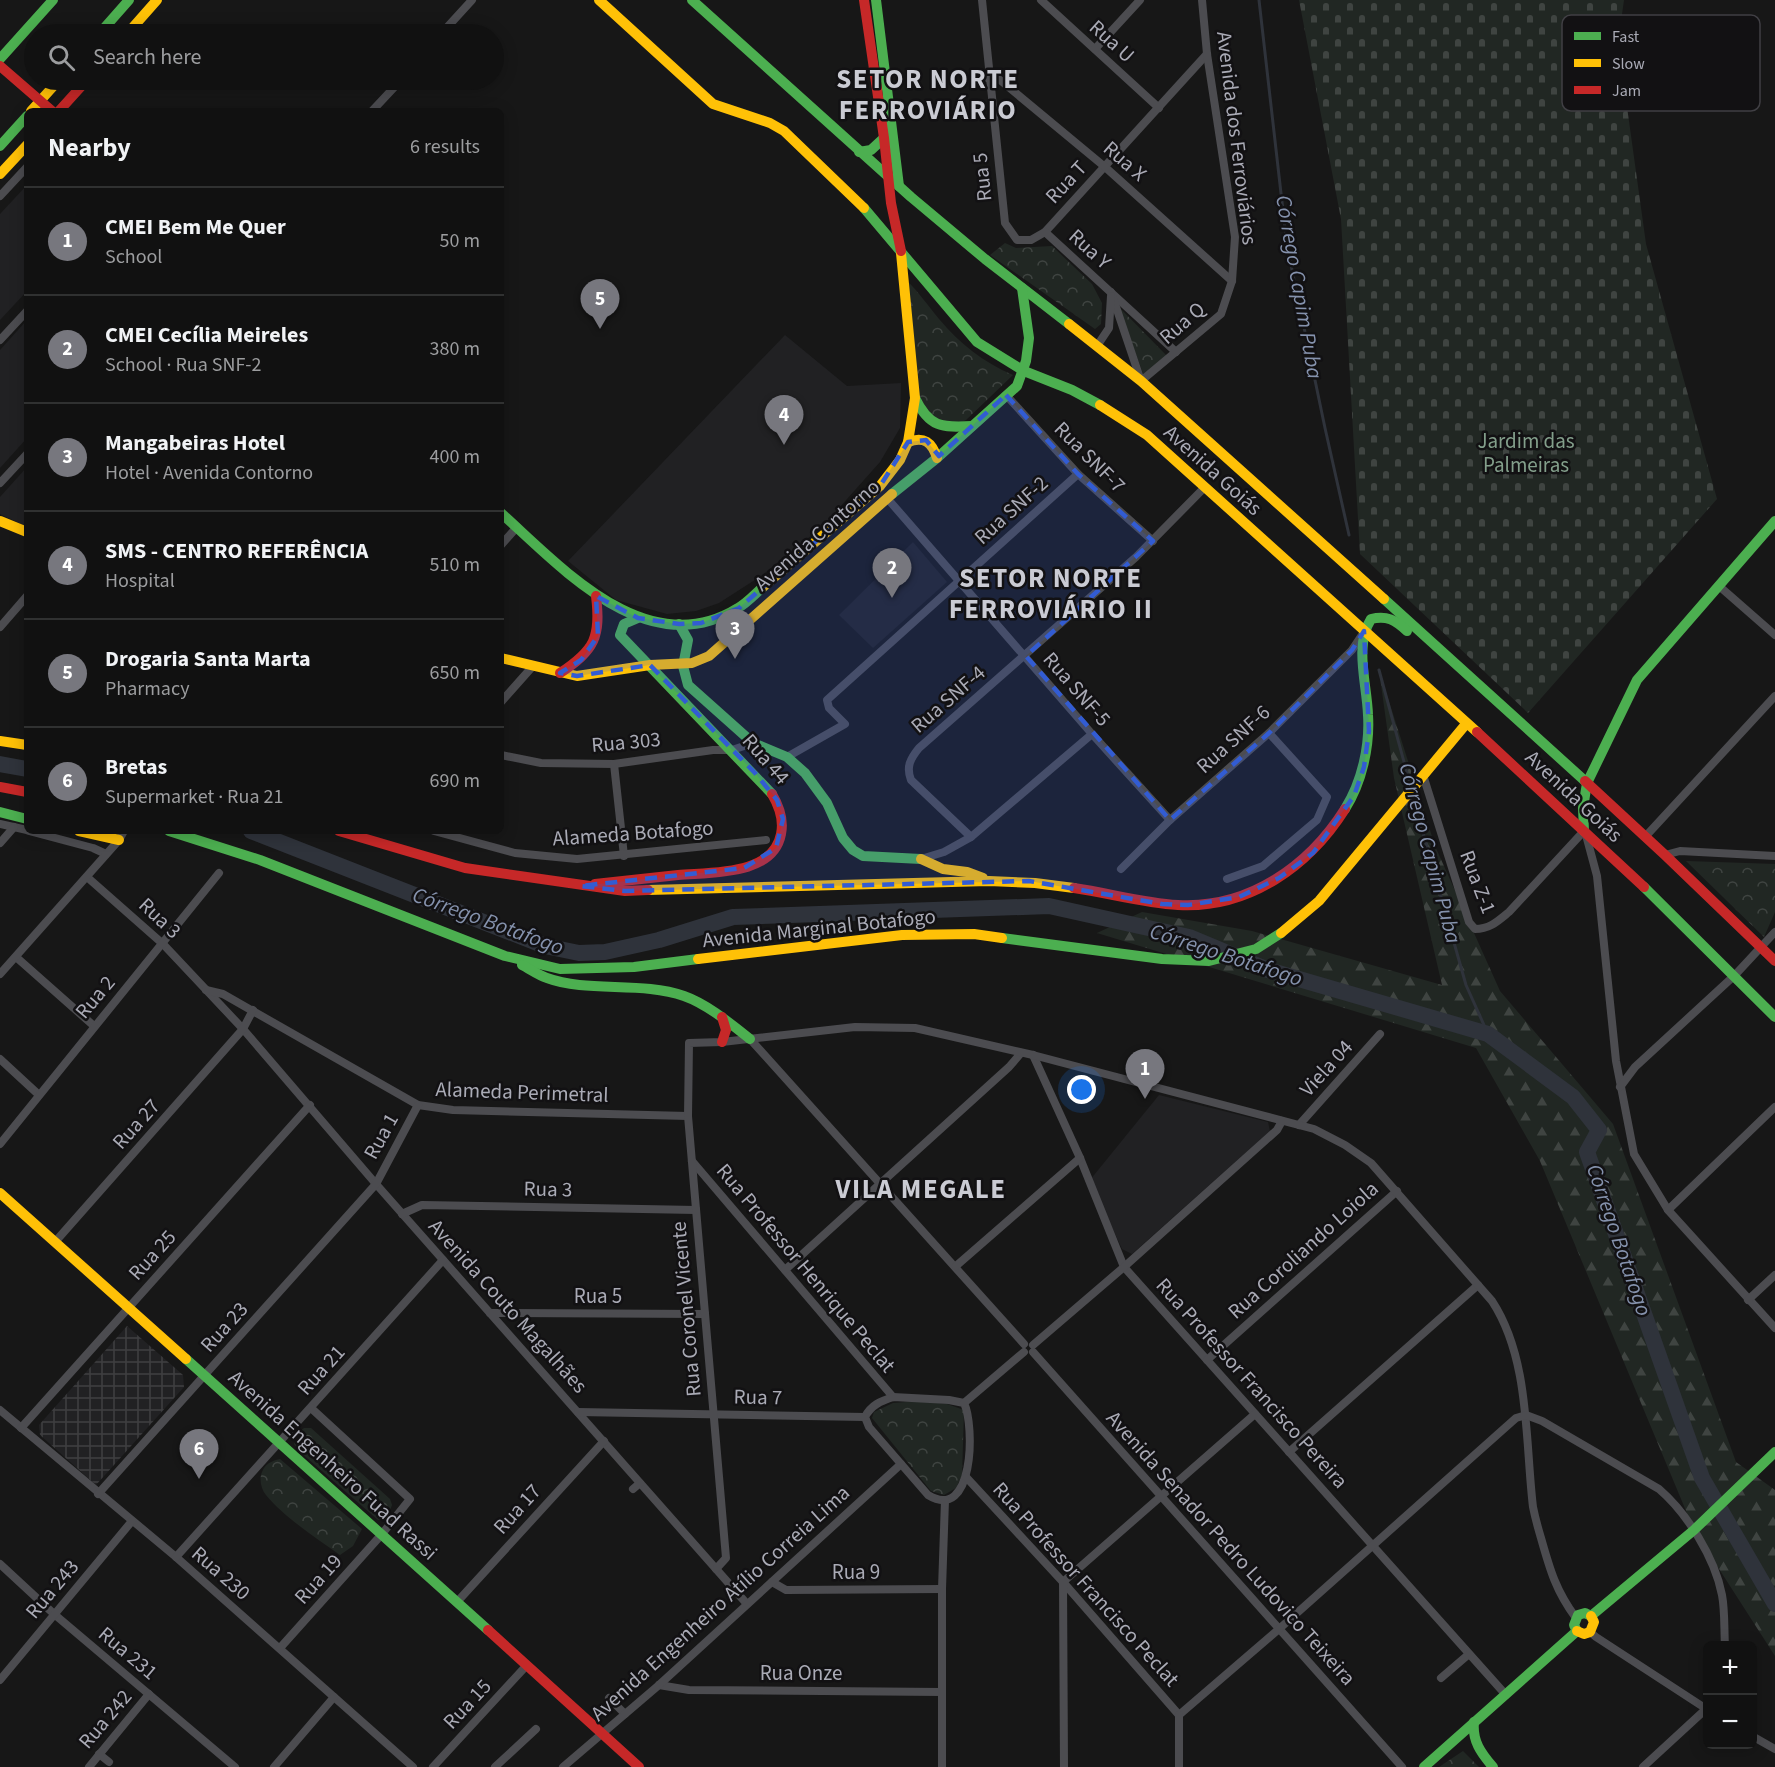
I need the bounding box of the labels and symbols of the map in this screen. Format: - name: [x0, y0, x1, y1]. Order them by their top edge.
- street label: Rua U: [1083, 13, 1141, 69]
- legend: [1562, 15, 1760, 111]
- text: Fast: [1612, 26, 1640, 48]
- street label: Avenida dos Ferroviários: [1209, 30, 1265, 247]
- text: Slow: [1612, 53, 1645, 75]
- district label: SETOR NORTE FERROVIÁRIO: [836, 60, 1020, 130]
- text: Jam: [1612, 80, 1641, 102]
- street label: Rua X: [1097, 134, 1153, 189]
- street label: Rua 5: [965, 151, 999, 203]
- street label: Rua T: [1038, 154, 1094, 210]
- water label: Córrego Capim Puba: [1267, 193, 1331, 382]
- street label: Rua Y: [1062, 222, 1119, 277]
- pin: 5: [580, 280, 620, 329]
- street label: Rua Q: [1152, 295, 1212, 351]
- pin: 4: [764, 396, 804, 445]
- street label: Rua SNF-7: [1047, 414, 1133, 500]
- street label: Avenida Goiás: [1157, 418, 1269, 523]
- park label: Jardim das Palmeiras: [1477, 426, 1575, 480]
- street label: Rua SNF-2: [967, 469, 1055, 551]
- street label: Avenida Contorno: [748, 472, 886, 598]
- pin: 2: [872, 548, 912, 598]
- district label: SETOR NORTE FERROVIÁRIO II: [949, 559, 1153, 629]
- pin: 3: [716, 610, 754, 659]
- street label: Rua SNF-5: [1036, 645, 1118, 733]
- street label: Rua SNF-4: [904, 658, 992, 740]
- street label: Rua SNF-6: [1189, 698, 1277, 780]
- street label: Rua 303: [590, 724, 662, 760]
- street label: Rua 44: [735, 727, 797, 791]
- street label: Avenida Goiás: [1519, 743, 1629, 849]
- water label: Córrego Capim Puba: [1390, 759, 1470, 947]
- street label: Alameda Botafogo: [552, 812, 714, 854]
- street label: Rua Z-1: [1452, 846, 1504, 918]
- water label: Córrego Botafogo: [408, 879, 568, 963]
- street label: Rua 3: [132, 890, 188, 946]
- street label: Avenida Marginal Botafogo: [701, 901, 937, 955]
- water label: Córrego Botafogo: [1145, 915, 1307, 995]
- street label: Rua 2: [68, 969, 122, 1025]
- street label: Viela 04: [1292, 1033, 1360, 1103]
- pin: 1: [1126, 1050, 1164, 1099]
- street label: Alameda Perimetral: [435, 1074, 609, 1110]
- your location: [1067, 1075, 1096, 1104]
- street label: Rua 27: [105, 1092, 167, 1156]
- street label: Rua 1: [356, 1107, 406, 1165]
- street label: Rua Professor Henrique Peclat: [709, 1157, 903, 1379]
- water label: Córrego Botafogo: [1578, 1160, 1660, 1320]
- district label: VILA MEGALE: [835, 1170, 1006, 1209]
- street label: Rua 3: [523, 1174, 573, 1204]
- street label: Rua Coroliando Loiola: [1221, 1174, 1385, 1326]
- street label: Avenida Couto Magalhães: [422, 1212, 595, 1400]
- street label: Rua Coronel Vicente: [663, 1220, 709, 1398]
- street label: Rua 25: [121, 1223, 183, 1287]
- street label: Rua Professor Francisco Pereira: [1149, 1271, 1355, 1495]
- street label: Rua 5: [574, 1281, 622, 1311]
- street label: Rua 23: [193, 1295, 255, 1359]
- street label: Rua 21: [290, 1338, 352, 1402]
- street label: Avenida Engenheiro Fuad Rassi: [222, 1363, 444, 1567]
- street label: Rua 7: [733, 1382, 783, 1412]
- street label: Avenida Senador Pedro Ludovico Teixeira: [1099, 1404, 1363, 1692]
- pin: 6: [180, 1430, 218, 1479]
- street label: Rua Professor Francisco Peclat: [986, 1475, 1186, 1693]
- street label: Rua 17: [486, 1477, 548, 1541]
- street label: Avenida Engenheiro Atílio Correia Lima: [584, 1478, 856, 1728]
- street label: Rua 230: [185, 1539, 257, 1607]
- street label: Rua 19: [287, 1547, 349, 1611]
- street label: Rua 243: [18, 1553, 86, 1625]
- street label: Rua 9: [832, 1557, 880, 1587]
- street label: Rua 231: [92, 1619, 164, 1687]
- street label: Rua Onze: [760, 1658, 842, 1688]
- street label: Rua 15: [436, 1672, 498, 1736]
- street label: Rua 242: [71, 1683, 139, 1755]

